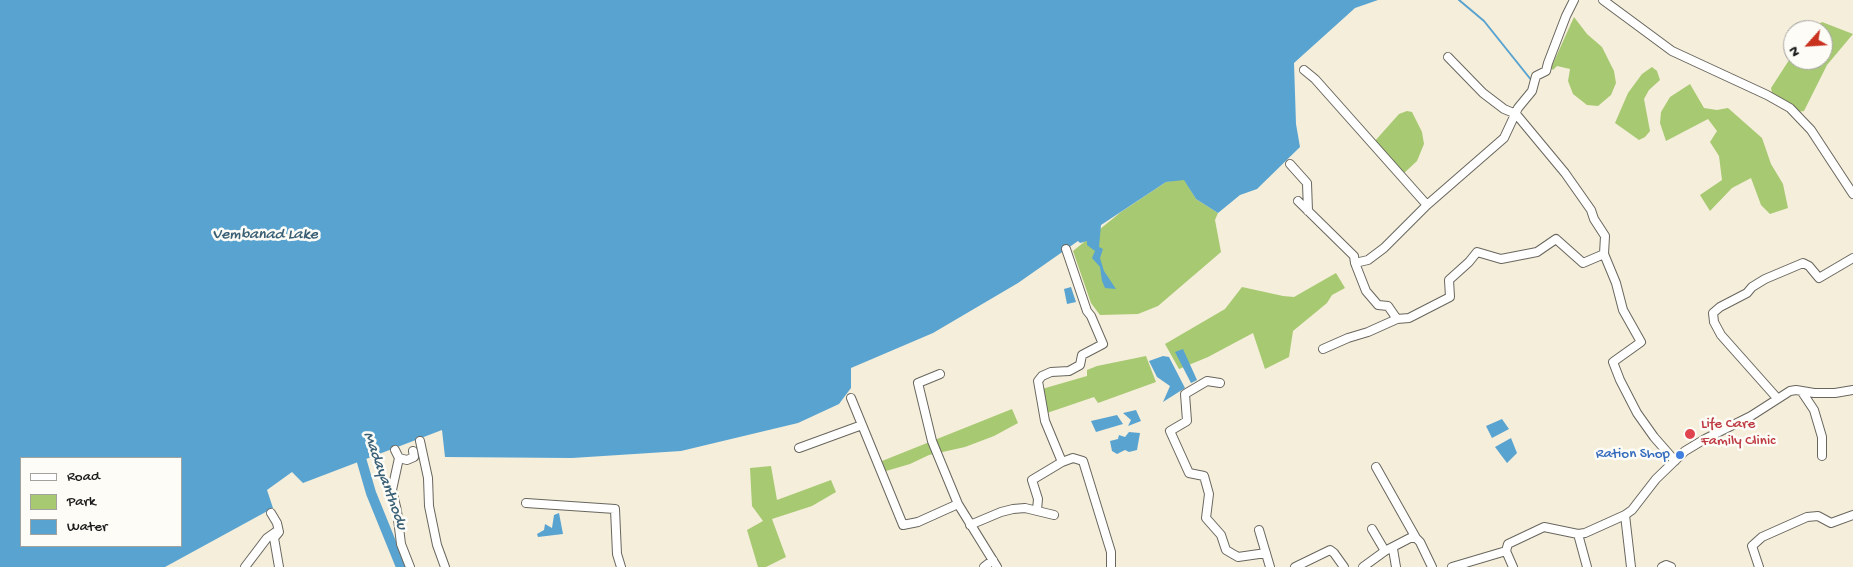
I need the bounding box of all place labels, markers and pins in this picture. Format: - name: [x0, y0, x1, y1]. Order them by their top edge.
- place label: Life Care Family Clinic: [1701, 416, 1775, 451]
- marker: Life Care Family Clinic: [1683, 427, 1697, 441]
- place label: Ration Shop: [1596, 446, 1670, 464]
- marker: Ration Shop: [1674, 449, 1686, 461]

